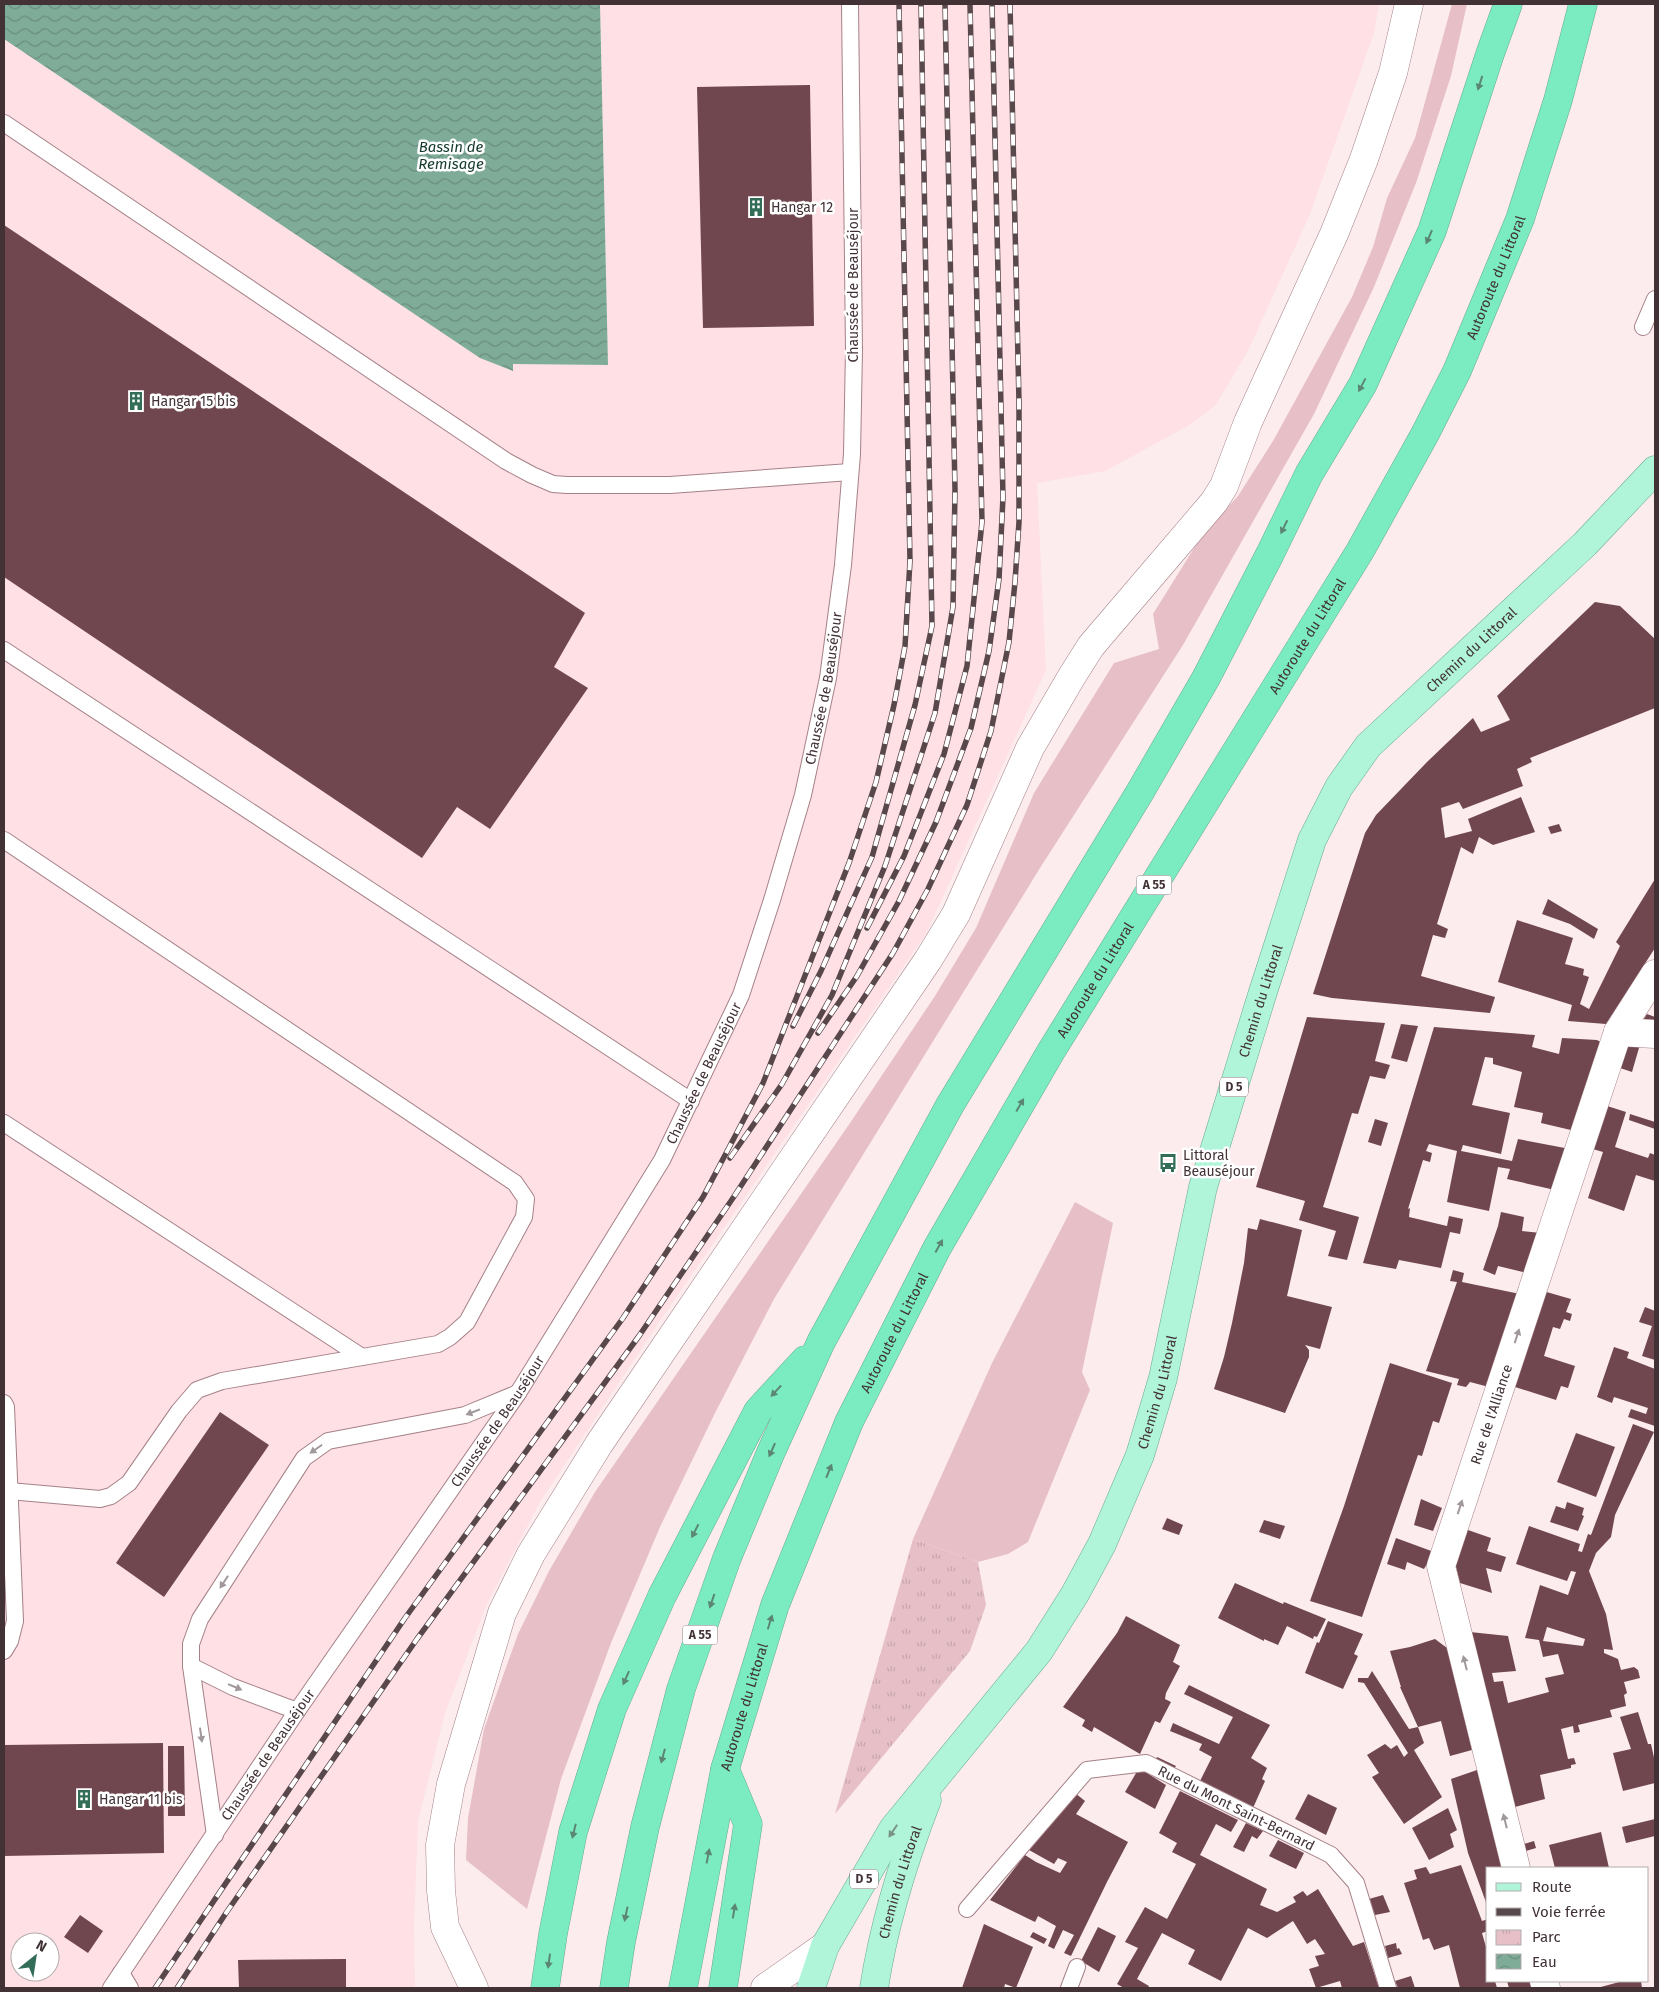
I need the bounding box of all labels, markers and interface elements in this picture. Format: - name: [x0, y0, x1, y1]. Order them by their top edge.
- one-way arrow: [1476, 75, 1483, 90]
- water label: Bassin de Remisage: [418, 138, 484, 173]
- building icon: Hangar 12: [745, 196, 767, 218]
- place label: Hangar 12: [771, 199, 833, 216]
- street label: Chaussée de Beauséjour: [845, 207, 862, 362]
- street label: Autoroute du Littoral: [1463, 214, 1529, 342]
- one-way arrow: [1425, 230, 1433, 244]
- one-way arrow: [1358, 377, 1366, 392]
- building icon: Hangar 15 bis: [125, 390, 147, 412]
- place label: Hangar 15 bis: [151, 393, 236, 410]
- one-way arrow: [1280, 520, 1288, 534]
- street label: Autoroute du Littoral: [1265, 575, 1349, 697]
- street label: Chemin du Littoral: [1423, 604, 1520, 696]
- street label: Chaussée de Beauséjour: [801, 610, 845, 766]
- road number: A 55: [1136, 876, 1172, 894]
- street label: Autoroute du Littoral: [1053, 919, 1137, 1041]
- street label: Chemin du Littoral: [1235, 942, 1286, 1059]
- street label: Chaussée de Beauséjour: [662, 999, 745, 1147]
- road number: D 5: [1220, 1078, 1248, 1096]
- one-way arrow: [1015, 1099, 1024, 1112]
- place label: Littoral Beauséjour: [1183, 1147, 1255, 1180]
- bus stop icon: Littoral Beauséjour: [1157, 1152, 1179, 1174]
- one-way arrow: [934, 1239, 943, 1253]
- street label: Autoroute du Littoral: [857, 1270, 932, 1396]
- one-way arrow: [1513, 1328, 1521, 1343]
- street label: Chemin du Littoral: [1134, 1334, 1180, 1451]
- street label: Chaussée de Beauséjour: [447, 1352, 548, 1490]
- street label: Rue de l'Alliance: [1467, 1362, 1516, 1467]
- one-way arrow: [770, 1385, 782, 1397]
- one-way arrow: [465, 1408, 480, 1416]
- one-way arrow: [767, 1443, 775, 1457]
- one-way arrow: [310, 1444, 323, 1454]
- one-way arrow: [826, 1463, 833, 1478]
- one-way arrow: [1457, 1499, 1465, 1514]
- one-way arrow: [691, 1524, 699, 1538]
- one-way arrow: [219, 1575, 229, 1588]
- one-way arrow: [708, 1594, 715, 1609]
- one-way arrow: [766, 1614, 774, 1629]
- road number: A 55: [682, 1626, 718, 1644]
- street label: Autoroute du Littoral: [716, 1641, 771, 1773]
- one-way arrow: [1461, 1656, 1469, 1671]
- one-way arrow: [621, 1671, 629, 1685]
- one-way arrow: [228, 1684, 242, 1692]
- street label: Chaussée de Beauséjour: [217, 1685, 319, 1824]
- one-way arrow: [197, 1727, 205, 1743]
- one-way arrow: [659, 1749, 667, 1764]
- street label: Rue du Mont Saint-Bernard: [1155, 1762, 1317, 1854]
- building icon: Hangar 11 bis: [73, 1788, 95, 1810]
- place label: Hangar 11 bis: [99, 1791, 183, 1808]
- one-way arrow: [1500, 1813, 1508, 1828]
- street label: Chemin du Littoral: [875, 1823, 925, 1940]
- one-way arrow: [570, 1824, 578, 1839]
- one-way arrow: [888, 1824, 898, 1838]
- one-way arrow: [704, 1848, 712, 1864]
- legend: [1486, 1867, 1649, 1982]
- road number: D 5: [850, 1870, 878, 1888]
- text: Route: [1532, 1878, 1572, 1896]
- one-way arrow: [730, 1903, 738, 1919]
- text: Voie ferrée: [1532, 1903, 1606, 1921]
- one-way arrow: [622, 1907, 630, 1923]
- text: Parc: [1532, 1928, 1561, 1946]
- north arrow: [10, 1932, 60, 1982]
- text: N: [33, 1936, 50, 1956]
- text: Eau: [1532, 1953, 1557, 1971]
- one-way arrow: [545, 1954, 553, 1970]

